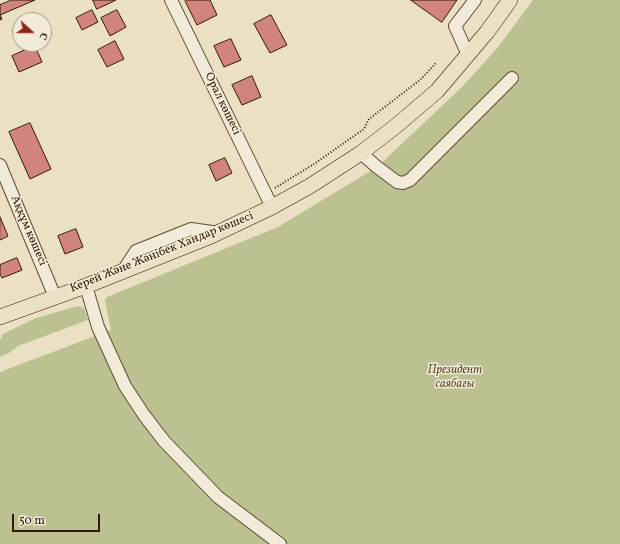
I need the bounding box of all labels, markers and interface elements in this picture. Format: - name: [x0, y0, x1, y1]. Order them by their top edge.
- north arrow: [12, 12, 52, 52]
- text: С: [34, 30, 51, 42]
- street label: Орал көшесі: [201, 70, 243, 138]
- street label: Аққұм көшесі: [7, 194, 49, 268]
- street label: Керей Және Жәнібек Хандар көшесі: [68, 209, 256, 297]
- park label: Президент саябағы: [428, 364, 482, 392]
- scale bar: [14, 506, 102, 532]
- text: 50 m: [19, 513, 45, 529]

